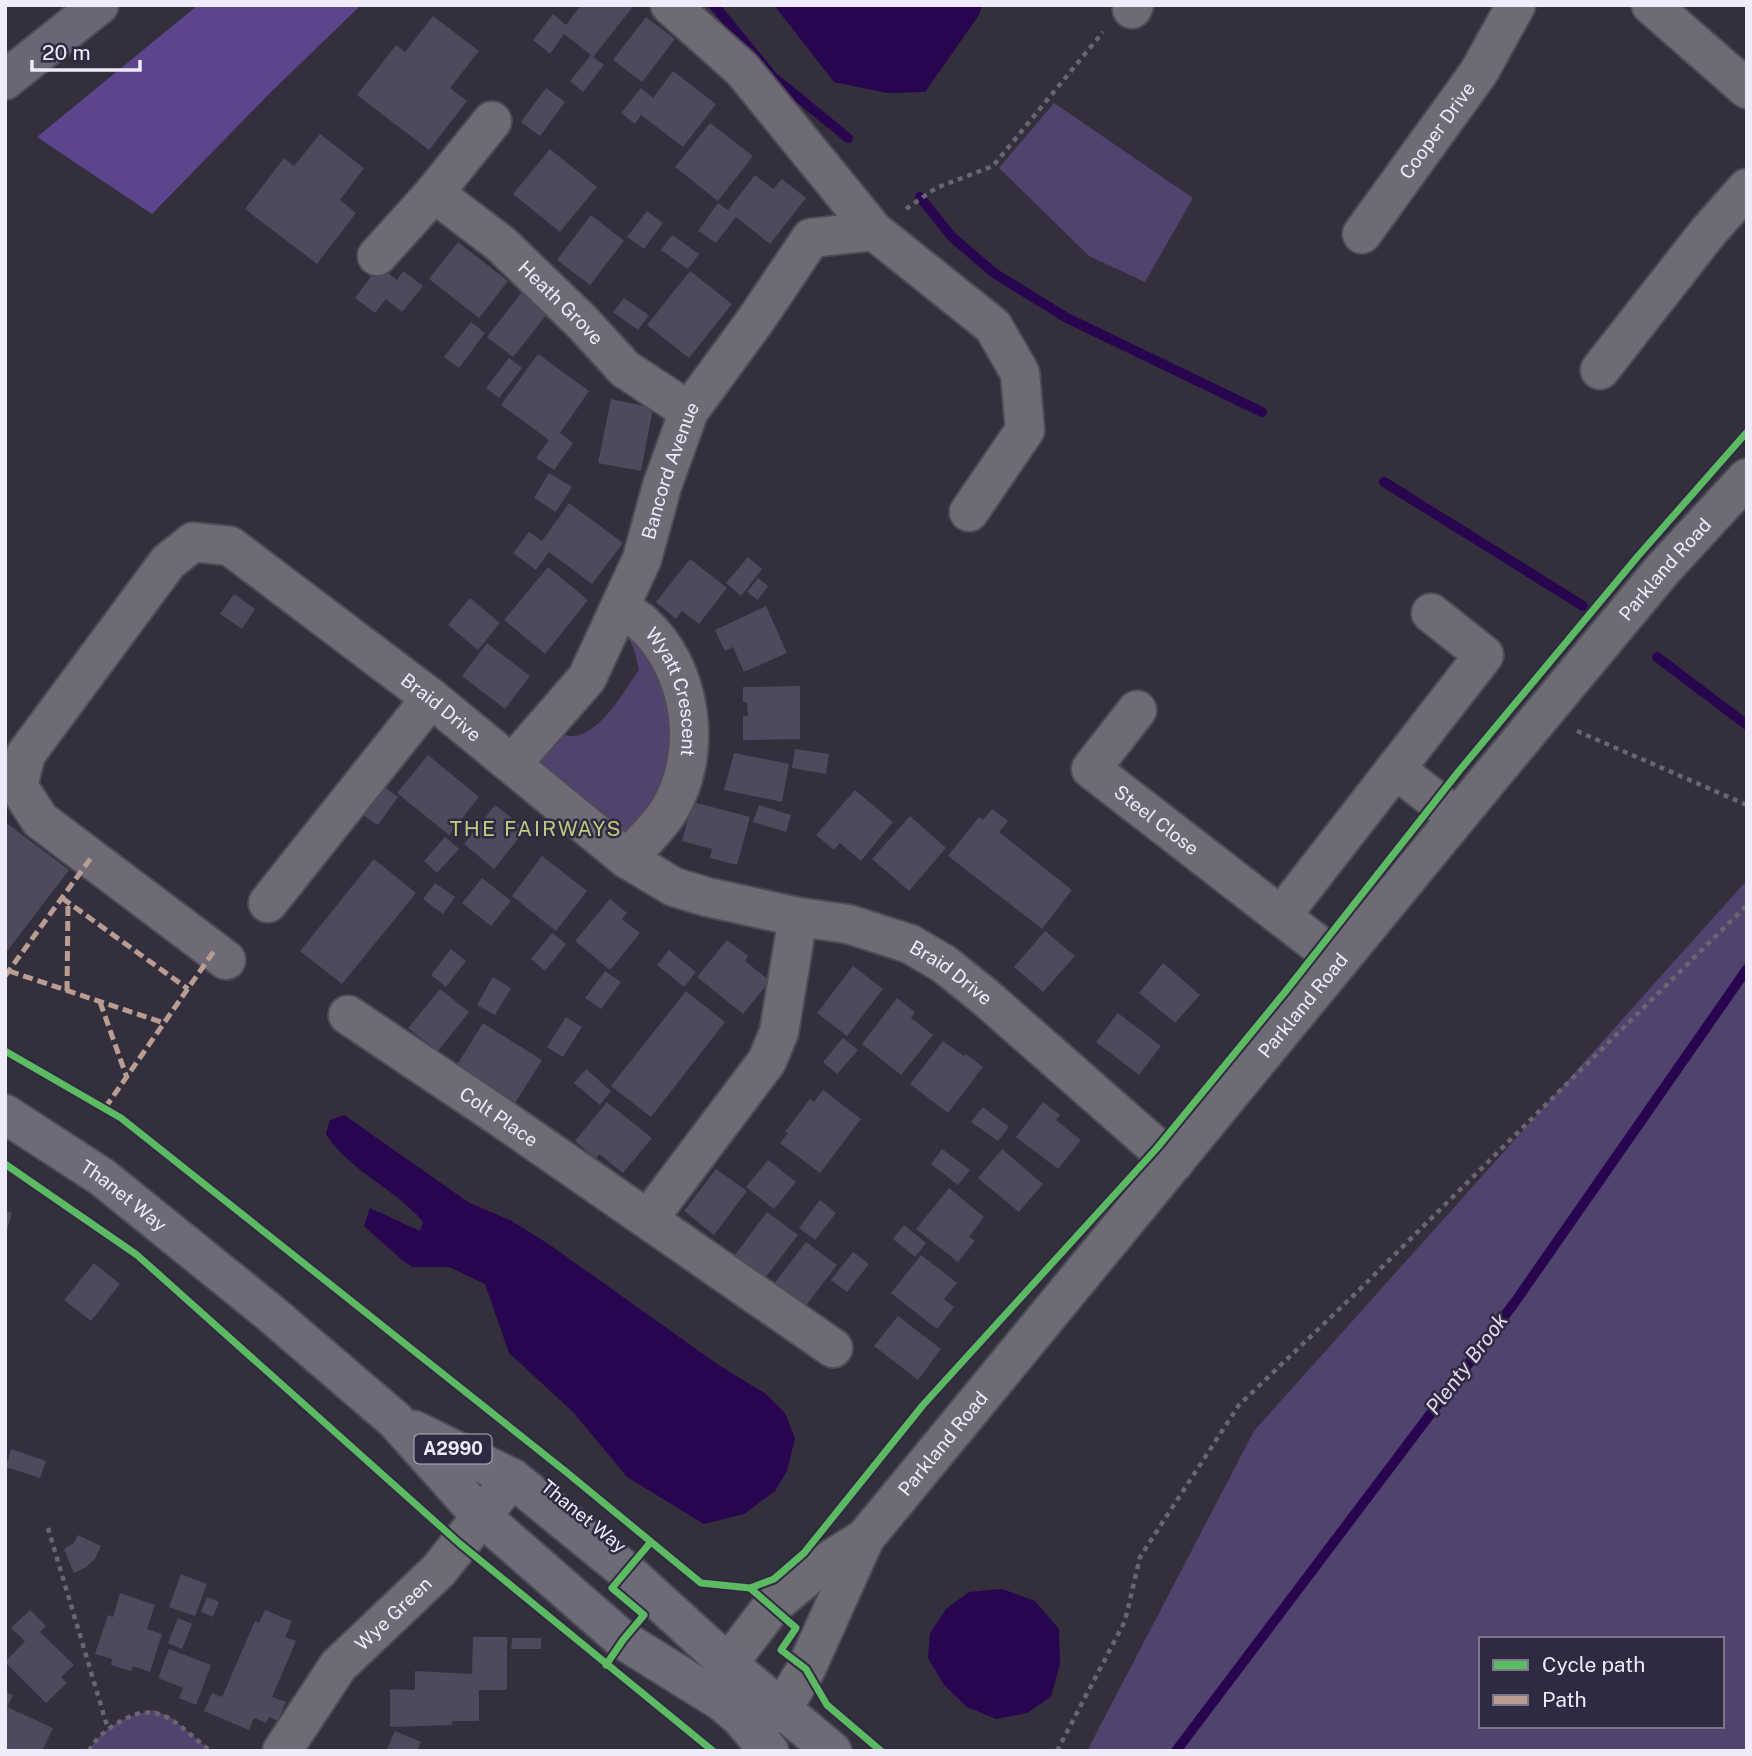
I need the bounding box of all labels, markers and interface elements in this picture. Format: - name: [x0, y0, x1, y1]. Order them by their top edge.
- scale bar: [32, 28, 140, 72]
- text: 20 m: [42, 40, 91, 65]
- street label: Cooper Drive: [1395, 77, 1479, 183]
- street label: Heath Grove: [514, 256, 608, 349]
- street label: Bancord Avenue: [637, 397, 703, 542]
- street label: Parkland Road: [1614, 513, 1715, 625]
- street label: Wyatt Crescent: [641, 623, 700, 758]
- street label: Braid Drive: [397, 668, 486, 746]
- street label: Steel Close: [1110, 780, 1203, 859]
- district label: THE FAIRWAYS: [449, 816, 623, 841]
- street label: Braid Drive: [906, 935, 997, 1009]
- street label: Parkland Road: [1253, 949, 1352, 1062]
- street label: Colt Place: [456, 1082, 542, 1151]
- street label: Thanet Way: [76, 1155, 171, 1236]
- water label: Plenty Brook: [1420, 1308, 1513, 1419]
- street label: Parkland Road: [893, 1387, 992, 1500]
- road number: A2990: [414, 1434, 491, 1464]
- street label: Thanet Way: [537, 1475, 631, 1557]
- street label: Wye Green: [350, 1572, 436, 1655]
- legend: [1479, 1637, 1724, 1728]
- text: Cycle path: [1542, 1652, 1645, 1677]
- text: Path: [1542, 1687, 1587, 1712]

